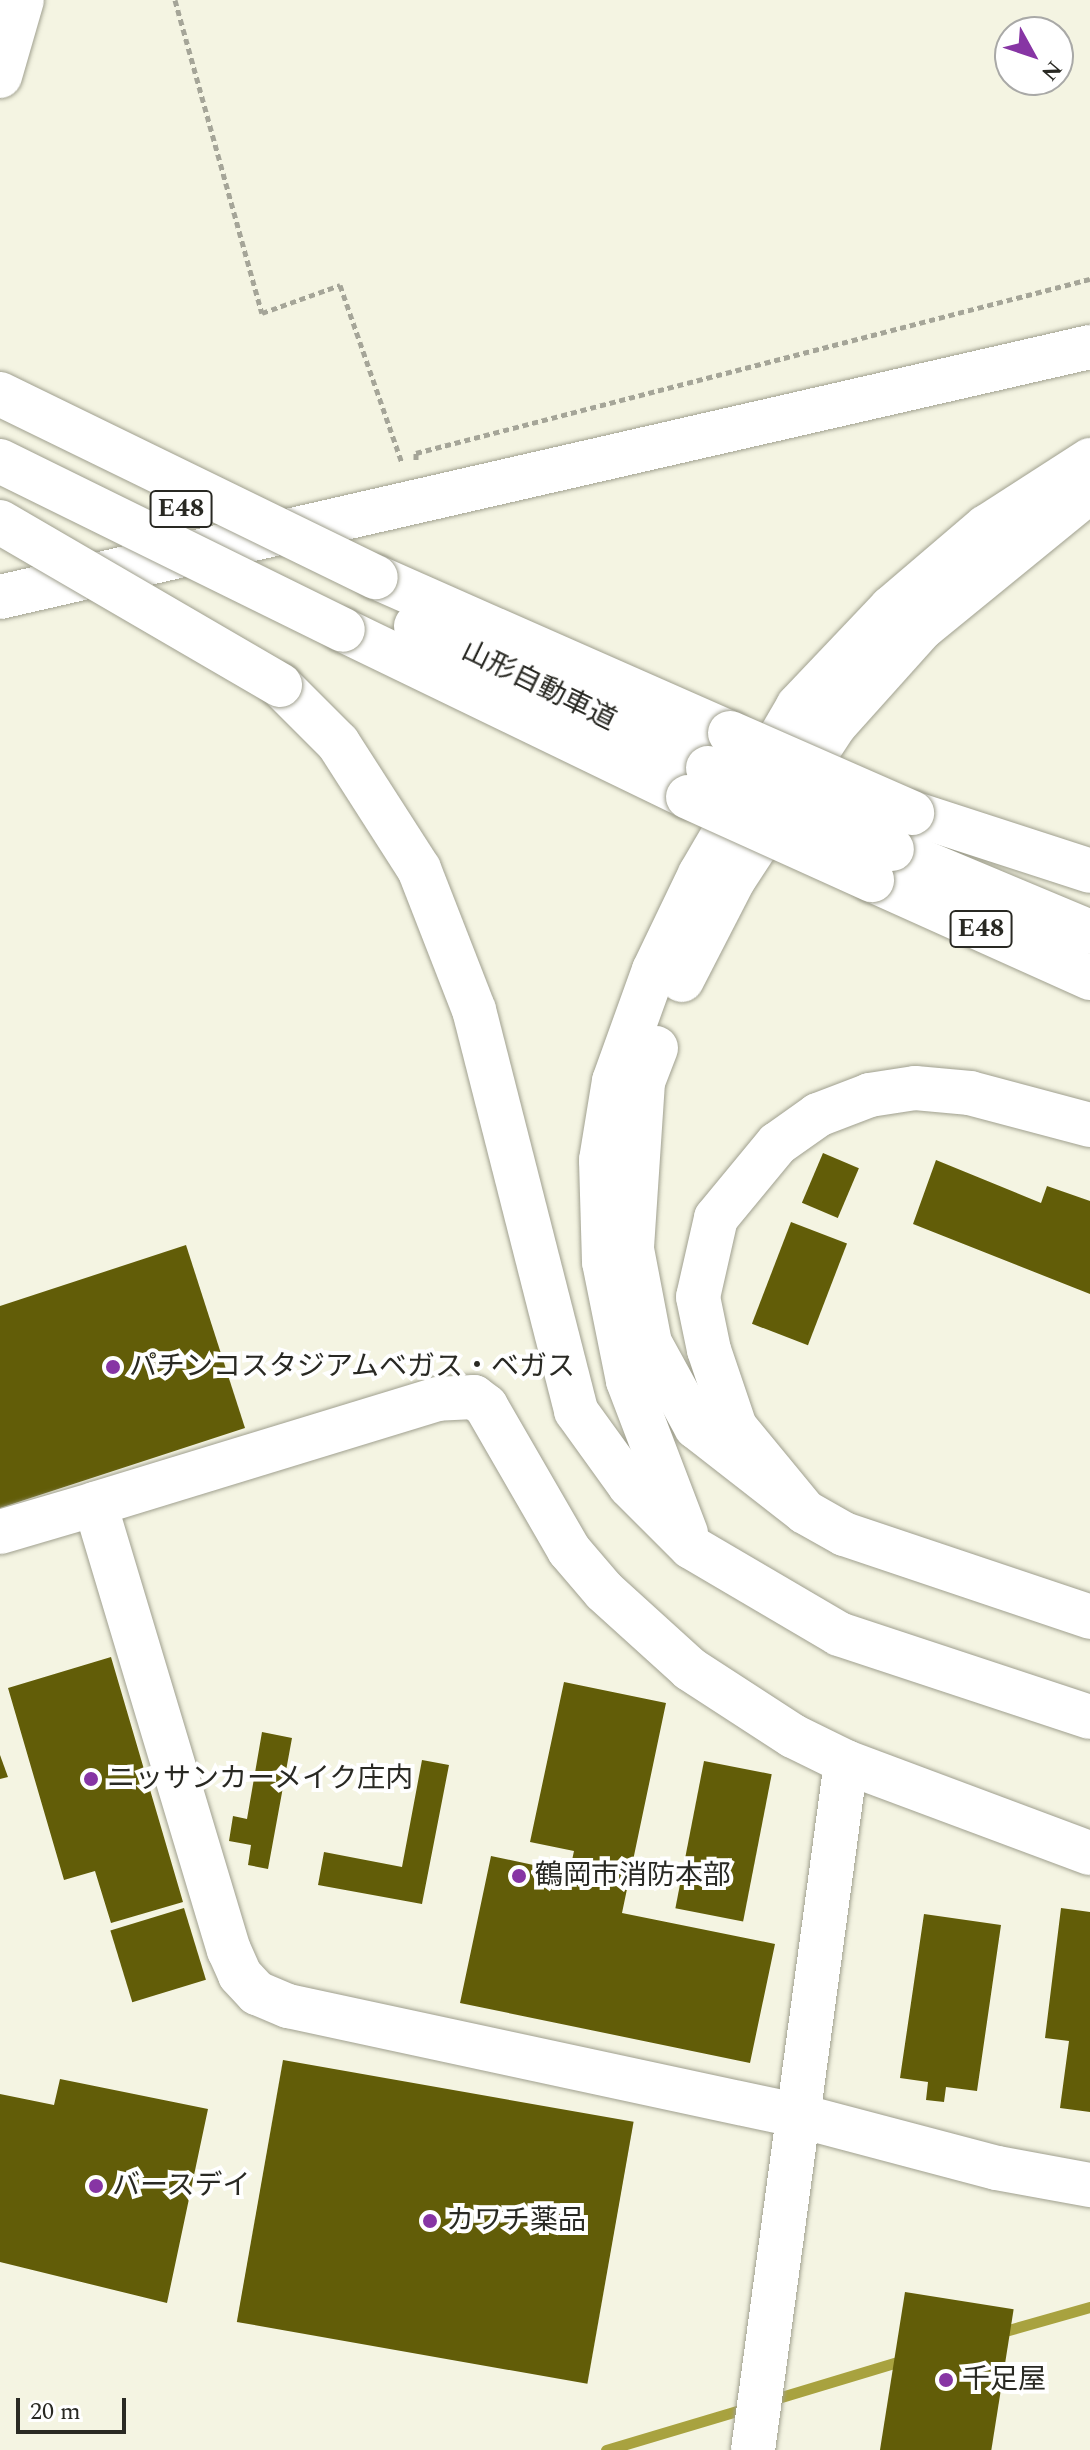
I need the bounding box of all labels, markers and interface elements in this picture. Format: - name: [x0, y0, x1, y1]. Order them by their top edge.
- north arrow: [994, 16, 1074, 96]
- text: N: [1033, 53, 1070, 88]
- road number: E48: [149, 487, 213, 531]
- street label: 山形自動車道: [456, 634, 622, 738]
- road number: E48: [949, 907, 1013, 951]
- place label: パチンコスタジアムベガス・ベガス: [129, 1350, 577, 1384]
- marker: パチンコスタジアムベガス・ベガス: [104, 1358, 122, 1376]
- place label: ニッサンカーメイク庄内: [107, 1762, 415, 1796]
- marker: ニッサンカーメイク庄内: [82, 1770, 100, 1788]
- place label: 鶴岡市消防本部: [535, 1859, 731, 1893]
- marker: 鶴岡市消防本部: [510, 1867, 528, 1885]
- place label: バースデイ: [112, 2169, 252, 2203]
- marker: バースデイ: [87, 2177, 105, 2195]
- place label: カワチ薬品: [446, 2204, 586, 2238]
- marker: カワチ薬品: [421, 2212, 439, 2230]
- place label: 千足屋: [962, 2363, 1046, 2397]
- marker: 千足屋: [937, 2371, 955, 2389]
- scale bar: [20, 2382, 130, 2432]
- text: 20 m: [30, 2394, 81, 2430]

